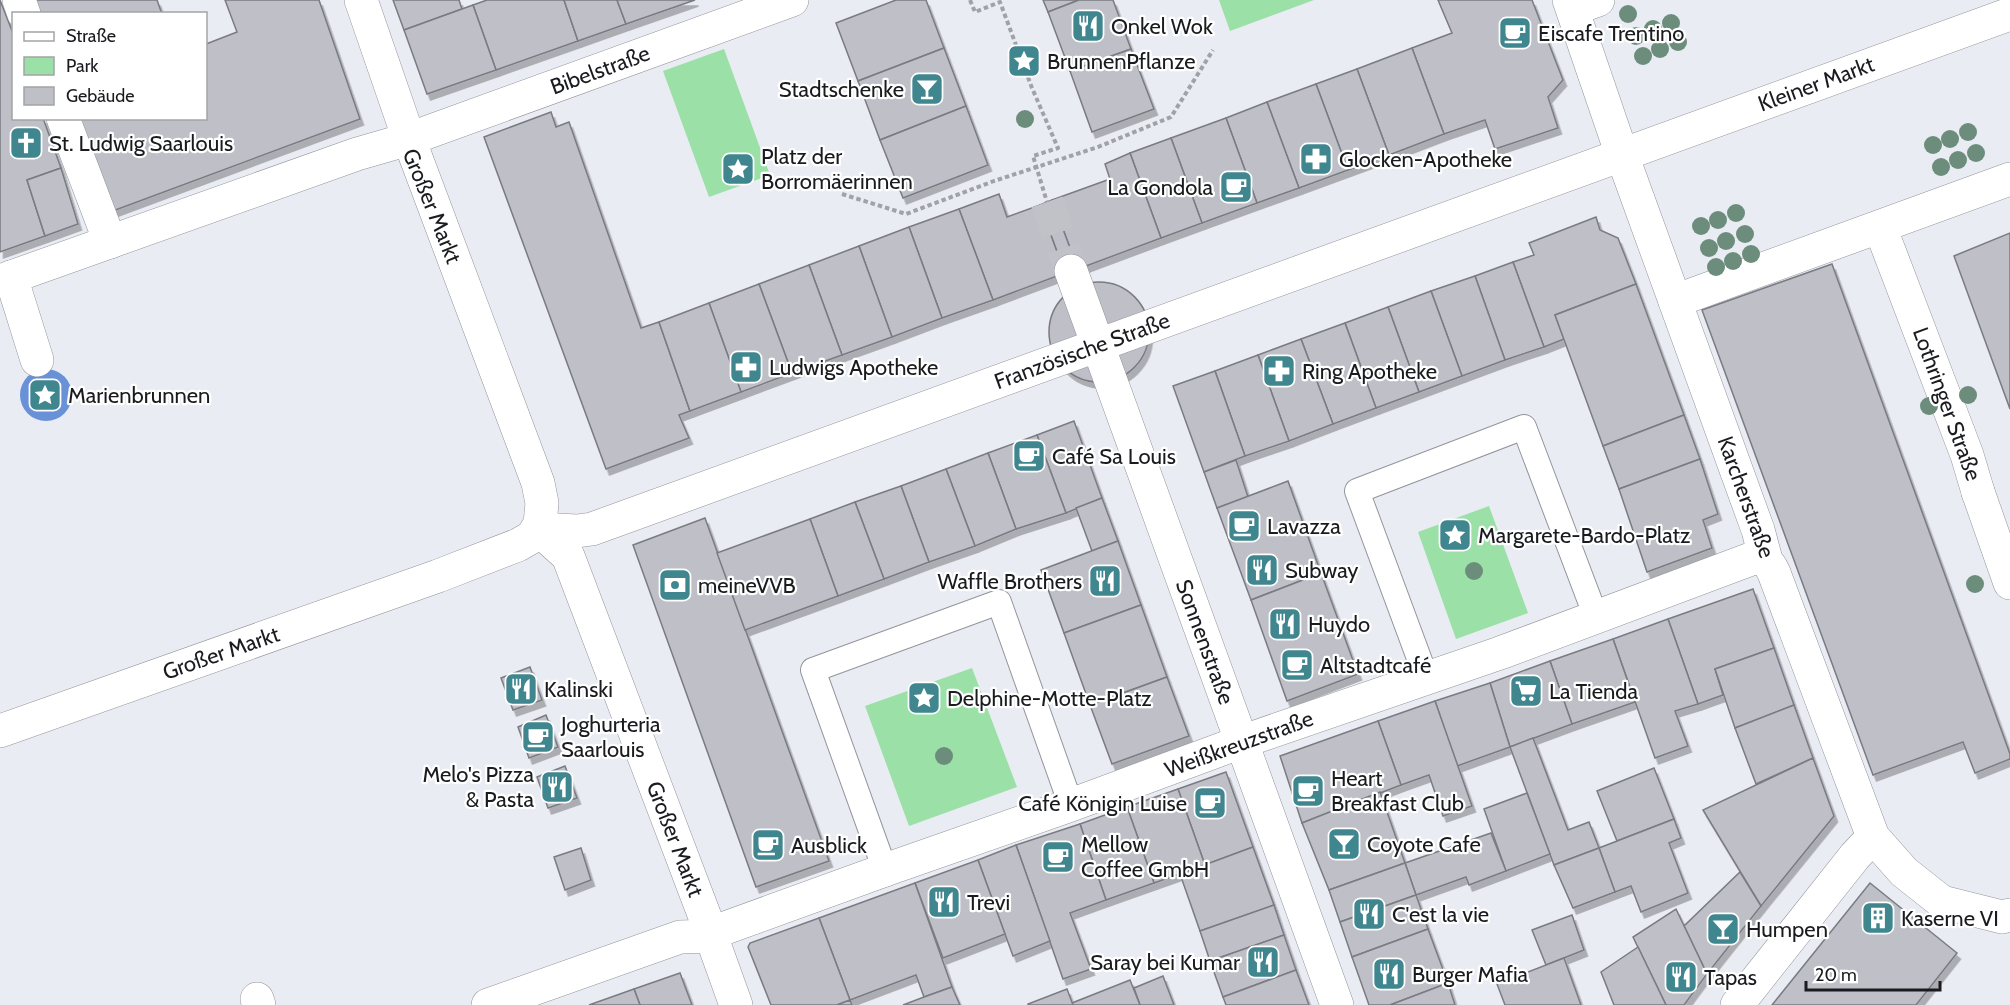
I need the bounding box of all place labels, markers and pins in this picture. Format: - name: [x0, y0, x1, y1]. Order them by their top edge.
- restaurant icon: Onkel Wok: [1070, 8, 1106, 44]
- place label: Onkel Wok: [1111, 13, 1213, 40]
- cafe icon: Eiscafe Trentino: [1497, 15, 1533, 51]
- place label: Eiscafe Trentino: [1538, 20, 1684, 47]
- place icon: BrunnenPflanze: [1006, 43, 1042, 79]
- place label: BrunnenPflanze: [1047, 48, 1196, 75]
- bar icon: Stadtschenke: [909, 71, 945, 107]
- place label: Stadtschenke: [779, 76, 904, 103]
- church icon: St. Ludwig Saarlouis: [8, 125, 44, 161]
- place label: St. Ludwig Saarlouis: [49, 130, 233, 157]
- pharmacy icon: Glocken-Apotheke: [1298, 141, 1334, 177]
- place label: Platz der Borromäerinnen: [761, 143, 913, 195]
- place label: Glocken-Apotheke: [1339, 146, 1512, 173]
- place icon: Platz der Borromäerinnen: [720, 151, 756, 187]
- cafe icon: La Gondola: [1218, 169, 1254, 205]
- place label: La Gondola: [1107, 174, 1213, 201]
- pharmacy icon: Ludwigs Apotheke: [728, 349, 764, 385]
- pharmacy icon: Ring Apotheke: [1261, 353, 1297, 389]
- place label: Ludwigs Apotheke: [769, 354, 938, 381]
- place label: Ring Apotheke: [1302, 358, 1437, 385]
- place icon: Marienbrunnen: [27, 377, 63, 413]
- place label: Marienbrunnen: [68, 382, 210, 409]
- cafe icon: Café Sa Louis: [1011, 438, 1047, 474]
- place label: Café Sa Louis: [1052, 443, 1176, 470]
- cafe icon: Lavazza: [1226, 508, 1262, 544]
- place label: Lavazza: [1267, 513, 1341, 540]
- place icon: Margarete-Bardo-Platz: [1437, 517, 1473, 553]
- place label: Margarete-Bardo-Platz: [1478, 522, 1690, 549]
- restaurant icon: Subway: [1244, 552, 1280, 588]
- place label: Subway: [1285, 557, 1358, 584]
- restaurant icon: Waffle Brothers: [1087, 563, 1123, 599]
- bank icon: meineVVB: [657, 567, 693, 603]
- place label: Waffle Brothers: [937, 568, 1082, 595]
- place label: meineVVB: [698, 572, 796, 599]
- restaurant icon: Huydo: [1267, 606, 1303, 642]
- place label: Huydo: [1308, 611, 1370, 638]
- cafe icon: Altstadtcafé: [1279, 647, 1315, 683]
- place label: Altstadtcafé: [1320, 652, 1431, 679]
- restaurant icon: Kalinski: [503, 671, 539, 707]
- supermarket icon: La Tienda: [1508, 673, 1544, 709]
- place label: Kalinski: [544, 676, 613, 703]
- place label: La Tienda: [1549, 678, 1638, 705]
- place icon: Delphine-Motte-Platz: [906, 680, 942, 716]
- place label: Delphine-Motte-Platz: [947, 685, 1152, 712]
- place label: Joghurteria Saarlouis: [560, 711, 661, 763]
- cafe icon: Joghurteria Saarlouis: [520, 719, 556, 755]
- place label: Melo's Pizza & Pasta: [422, 761, 534, 813]
- place label: Heart Breakfast Club: [1331, 765, 1464, 817]
- restaurant icon: Melo's Pizza & Pasta: [539, 769, 575, 805]
- cafe icon: Heart Breakfast Club: [1290, 773, 1326, 809]
- cafe icon: Café Königin Luise: [1192, 785, 1228, 821]
- place label: Café Königin Luise: [1018, 790, 1187, 817]
- bar icon: Coyote Cafe: [1326, 826, 1362, 862]
- cafe icon: Ausblick: [750, 827, 786, 863]
- place label: Mellow Coffee GmbH: [1081, 831, 1209, 883]
- place label: Coyote Cafe: [1367, 831, 1481, 858]
- place label: Ausblick: [791, 832, 867, 859]
- cafe icon: Mellow Coffee GmbH: [1040, 839, 1076, 875]
- restaurant icon: Trevi: [926, 884, 962, 920]
- place label: Trevi: [967, 889, 1010, 916]
- restaurant icon: C'est la vie: [1351, 896, 1387, 932]
- building icon: Kaserne VI: [1860, 900, 1896, 936]
- place label: C'est la vie: [1392, 901, 1489, 928]
- place label: Kaserne VI: [1901, 905, 1999, 932]
- bar icon: Humpen: [1705, 911, 1741, 947]
- place label: Humpen: [1746, 916, 1828, 943]
- restaurant icon: Saray bei Kumar: [1245, 944, 1281, 980]
- place label: Saray bei Kumar: [1090, 949, 1240, 976]
- restaurant icon: Burger Mafia: [1371, 956, 1407, 992]
- restaurant icon: Tapas: [1663, 959, 1699, 995]
- place label: Burger Mafia: [1412, 961, 1529, 988]
- place label: Tapas: [1704, 964, 1757, 991]

